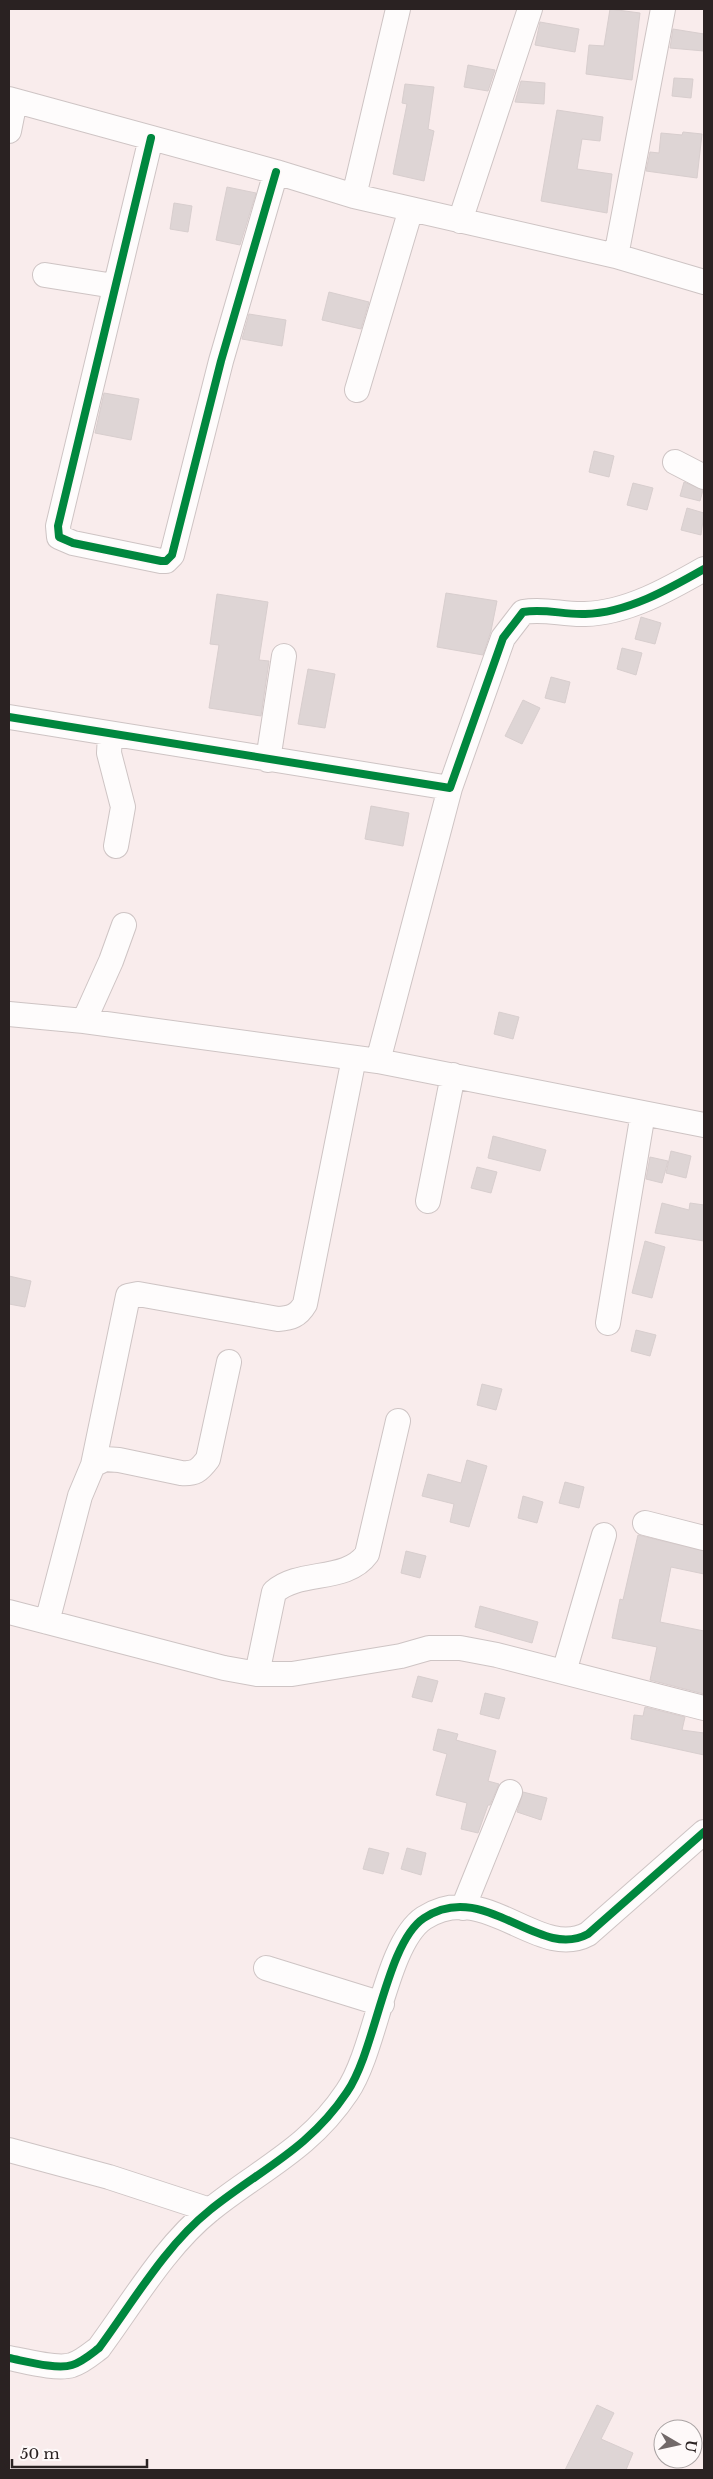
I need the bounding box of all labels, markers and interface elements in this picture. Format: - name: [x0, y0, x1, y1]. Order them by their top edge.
- north arrow: [653, 2419, 703, 2469]
- scale bar: [12, 2436, 148, 2468]
- text: U: [681, 2439, 701, 2454]
- text: 50 m: [20, 2444, 60, 2463]

